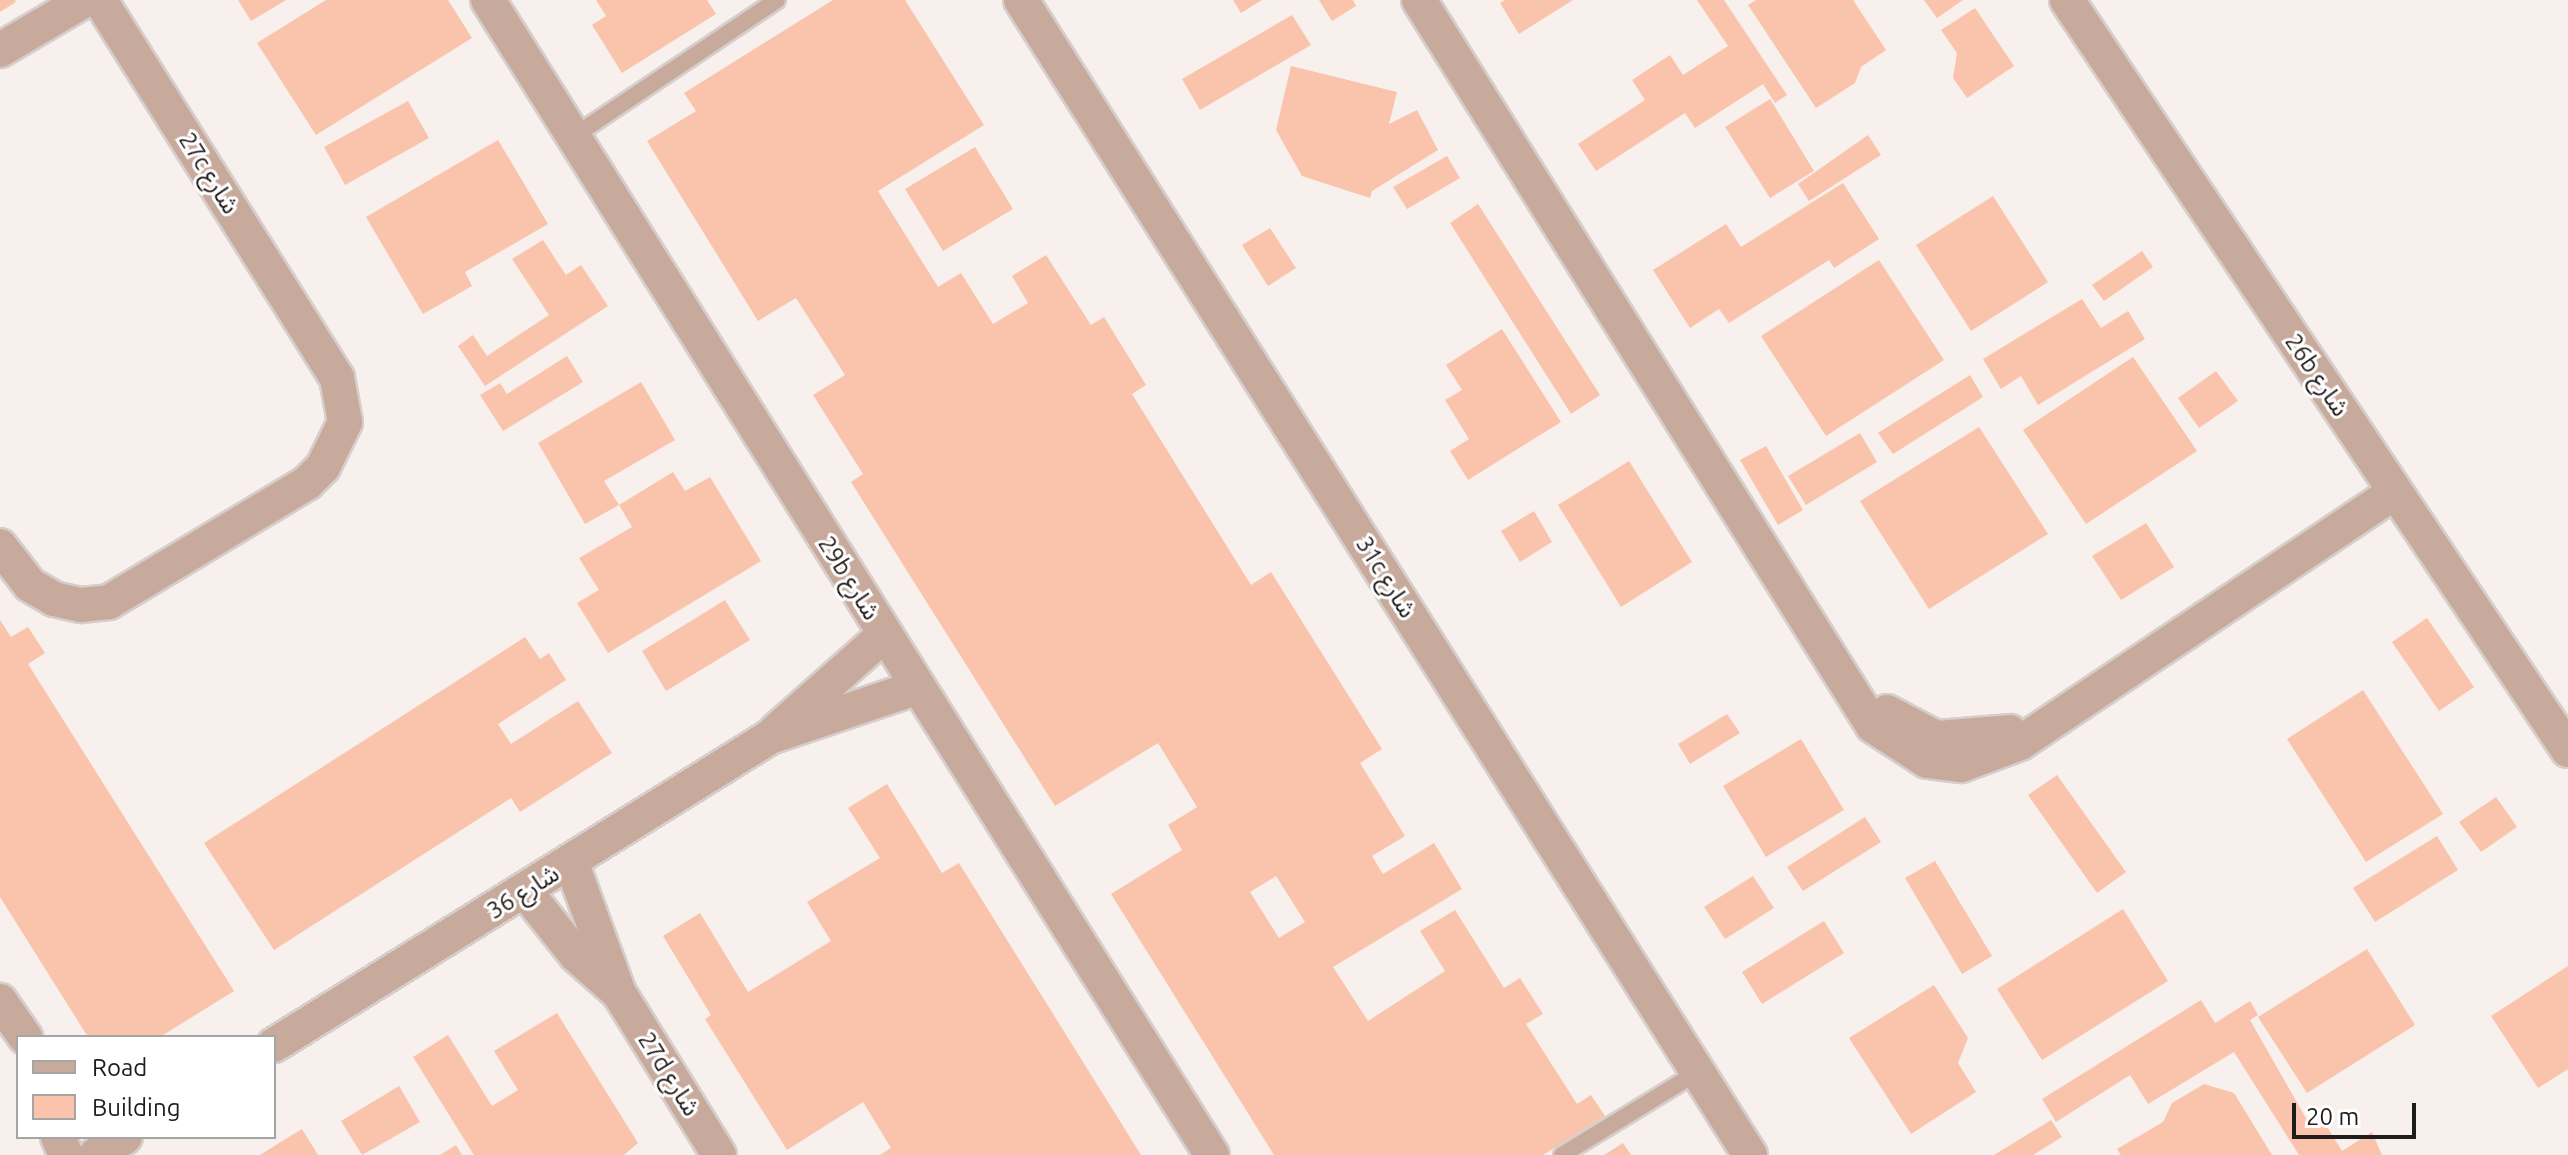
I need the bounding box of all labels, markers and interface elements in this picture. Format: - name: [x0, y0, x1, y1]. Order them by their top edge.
- street label: 27c شارع: [173, 127, 245, 219]
- street label: 26b شارع: [2279, 328, 2355, 422]
- street label: 29b شارع: [812, 531, 886, 625]
- street label: 31c شارع: [1350, 531, 1422, 623]
- street label: شارع 36: [482, 859, 564, 925]
- street label: 27d شارع: [632, 1027, 706, 1121]
- legend: [16, 1035, 276, 1139]
- text: Road: [92, 1054, 147, 1081]
- scale bar: [2296, 1087, 2420, 1137]
- text: Building: [92, 1094, 180, 1121]
- text: 20 m: [2306, 1103, 2359, 1130]

